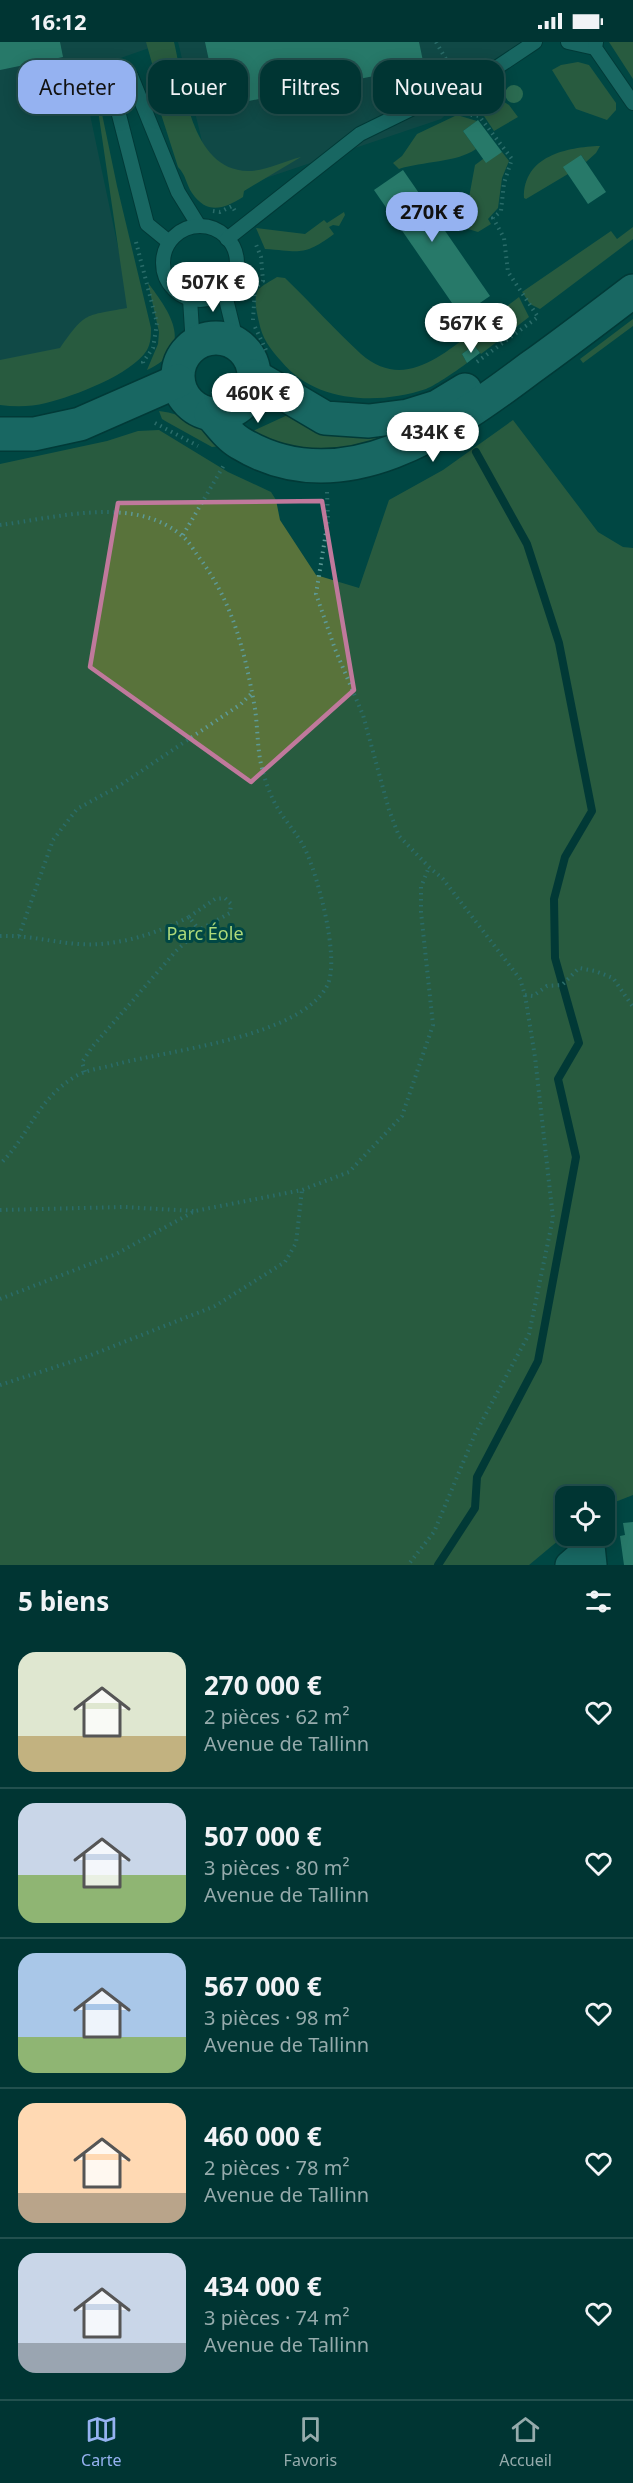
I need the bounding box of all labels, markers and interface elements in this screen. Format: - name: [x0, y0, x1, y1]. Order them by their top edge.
- text: 16:12: [30, 6, 87, 36]
- chip: Acheter: [18, 60, 136, 114]
- chip: Louer: [148, 60, 248, 114]
- chip: Filtres: [260, 60, 361, 114]
- chip: Nouveau: [373, 60, 504, 114]
- pin: 270K €: [383, 192, 481, 243]
- text: 270K €: [400, 198, 464, 225]
- pin: 507K €: [164, 262, 262, 313]
- text: 507K €: [181, 268, 245, 295]
- pin: 567K €: [422, 303, 520, 354]
- text: 567K €: [439, 309, 503, 336]
- pin: 460K €: [209, 373, 307, 424]
- text: 460K €: [226, 379, 290, 406]
- pin: 434K €: [384, 412, 482, 463]
- text: 434K €: [401, 418, 465, 445]
- park label: Parc Éole: [166, 921, 244, 945]
- map controls: [555, 1486, 615, 1546]
- button: locate: [555, 1486, 615, 1546]
- text: 5 biens: [18, 1583, 109, 1619]
- icon: filters: [582, 1585, 615, 1618]
- text: 270 000 €: [204, 1667, 322, 1703]
- icon: home: [66, 1676, 138, 1748]
- icon: heart: [582, 1696, 615, 1729]
- text: 2 pièces · 62 m²: [204, 1703, 349, 1730]
- text: Avenue de Tallinn: [204, 1730, 369, 1757]
- text: 507 000 €: [204, 1818, 322, 1854]
- icon: home: [66, 1827, 138, 1899]
- icon: heart: [582, 1847, 615, 1880]
- text: 3 pièces · 80 m²: [204, 1854, 349, 1881]
- text: Avenue de Tallinn: [204, 1881, 369, 1908]
- text: 567 000 €: [204, 1968, 322, 2004]
- icon: home: [66, 1977, 138, 2049]
- icon: heart: [582, 1997, 615, 2030]
- text: 3 pièces · 98 m²: [204, 2004, 349, 2031]
- text: Avenue de Tallinn: [204, 2031, 369, 2058]
- text: 460 000 €: [204, 2118, 322, 2154]
- icon: home: [66, 2127, 138, 2199]
- icon: heart: [582, 2147, 615, 2180]
- text: 2 pièces · 78 m²: [204, 2154, 349, 2181]
- text: Avenue de Tallinn: [204, 2181, 369, 2208]
- text: 434 000 €: [204, 2268, 322, 2304]
- icon: home: [66, 2277, 138, 2349]
- icon: heart: [582, 2297, 615, 2330]
- text: 3 pièces · 74 m²: [204, 2304, 349, 2331]
- text: Avenue de Tallinn: [204, 2331, 369, 2358]
- tab: Carte: [81, 2413, 122, 2471]
- tab: Favoris: [284, 2413, 337, 2471]
- tab: Accueil: [499, 2413, 552, 2471]

